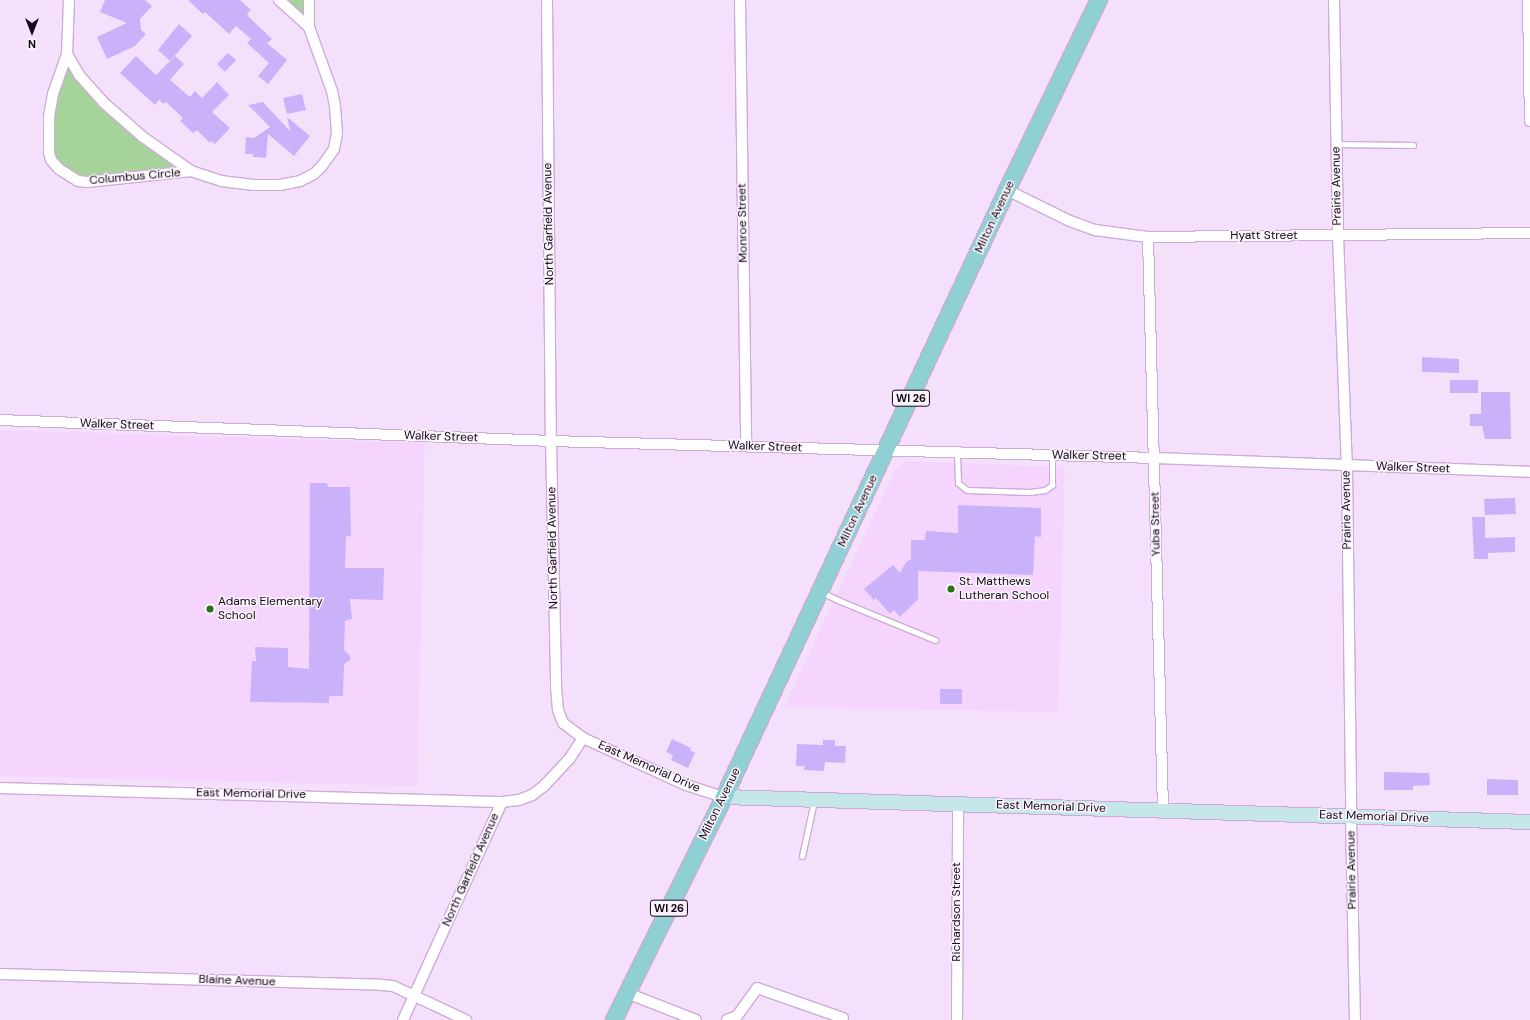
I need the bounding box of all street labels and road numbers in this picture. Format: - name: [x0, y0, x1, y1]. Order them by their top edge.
- street label: Prairie Avenue: [1329, 146, 1345, 226]
- street label: North Garfield Avenue: [541, 163, 557, 285]
- street label: Columbus Circle: [89, 166, 181, 188]
- street label: Milton Avenue: [972, 179, 1018, 255]
- street label: Monroe Street: [735, 183, 751, 263]
- street label: Hyatt Street: [1230, 229, 1298, 243]
- road number: WI 26: [891, 389, 931, 407]
- street label: Walker Street: [80, 417, 154, 433]
- street label: Walker Street: [404, 429, 478, 445]
- street label: Walker Street: [728, 439, 802, 455]
- street label: Walker Street: [1052, 448, 1126, 464]
- street label: Walker Street: [1376, 460, 1450, 476]
- street label: Prairie Avenue: [1339, 470, 1355, 550]
- street label: Milton Avenue: [835, 473, 881, 549]
- street label: North Garfield Avenue: [545, 487, 561, 609]
- street label: Yuba Street: [1148, 492, 1164, 556]
- street label: East Memorial Drive: [596, 738, 702, 796]
- street label: Milton Avenue: [696, 766, 744, 842]
- street label: East Memorial Drive: [196, 786, 306, 802]
- street label: East Memorial Drive: [996, 798, 1106, 816]
- street label: East Memorial Drive: [1319, 808, 1429, 826]
- street label: North Garfield Avenue: [440, 811, 502, 929]
- street label: Prairie Avenue: [1344, 830, 1360, 910]
- street label: Richardson Street: [950, 862, 964, 962]
- road number: WI 26: [649, 899, 689, 917]
- street label: Blaine Avenue: [198, 972, 276, 990]

